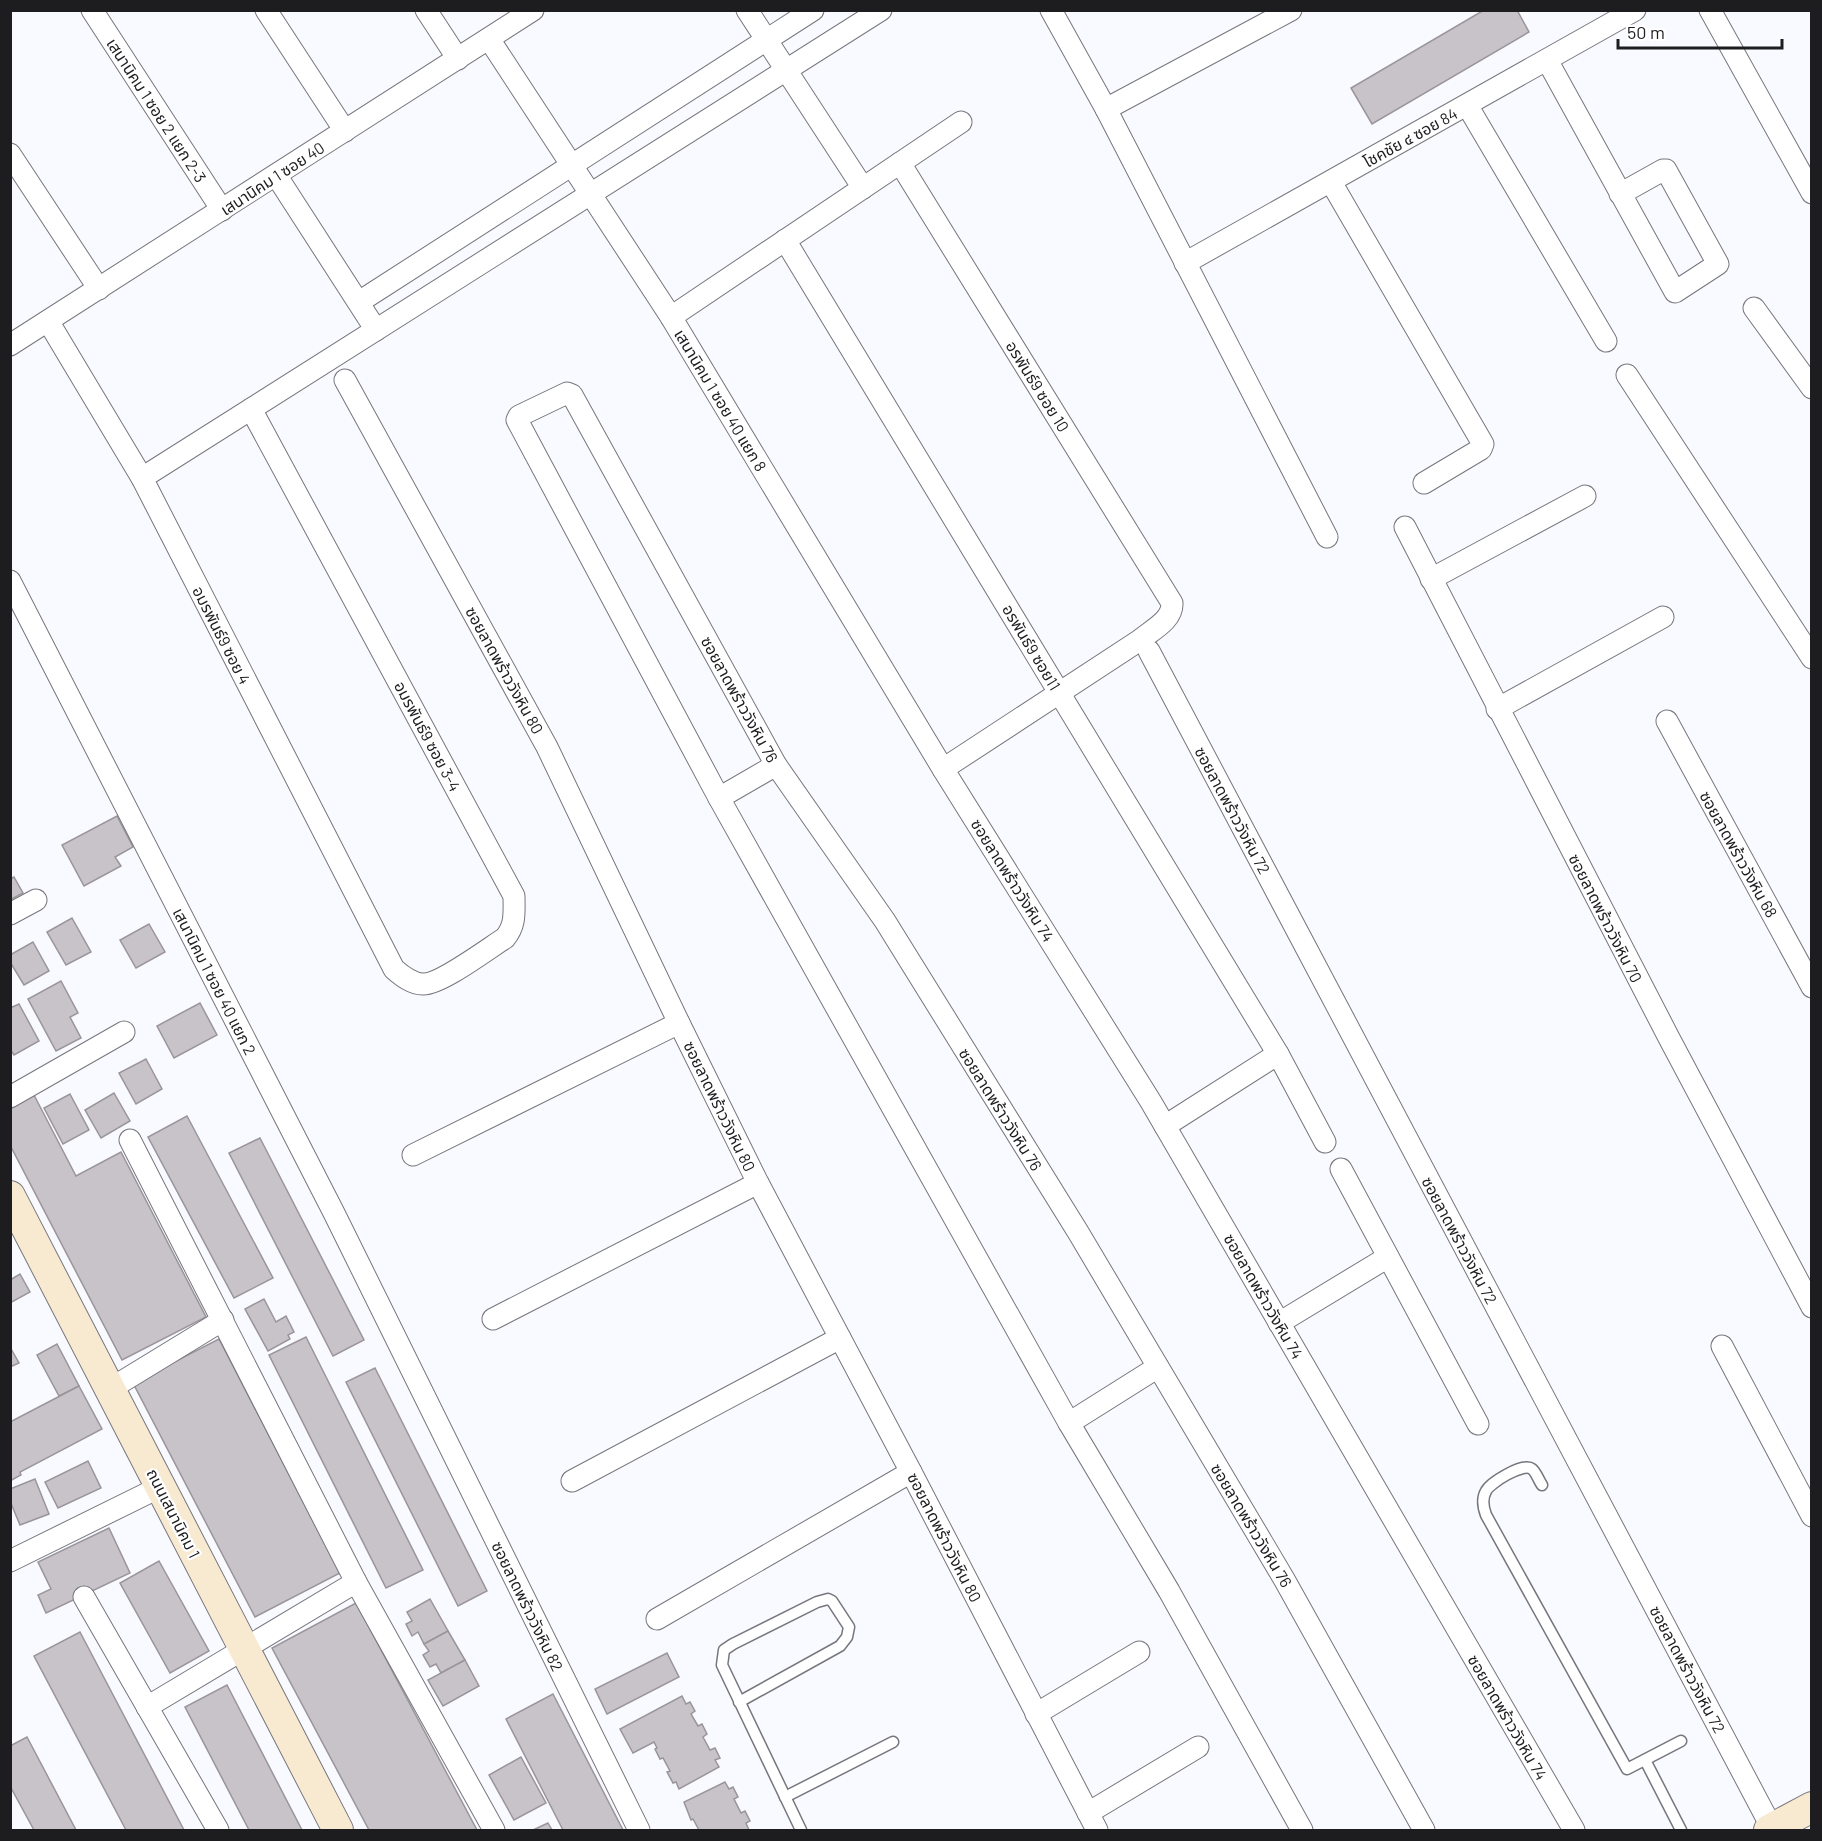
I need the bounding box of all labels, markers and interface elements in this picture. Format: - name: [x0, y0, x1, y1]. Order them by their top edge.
- scale bar: [1618, 12, 1782, 50]
- text: 50 m: [1627, 21, 1665, 43]
- street label: เสนานิคม 1 ซอย 2 แยก 2-3: [103, 34, 211, 186]
- street label: โชคชัย ๔ ซอย 84: [1360, 103, 1460, 171]
- street label: เสนานิคม 1 ซอย 40: [216, 137, 328, 219]
- street label: เสนานิคม 1 ซอย 40 แยก 8: [671, 325, 771, 475]
- street label: อรพันธ์9 ซอย 10: [1002, 337, 1074, 435]
- street label: อมรพันธ์9 ซอย 4: [189, 583, 255, 687]
- street label: อรพันธ์9 ซอย11: [999, 601, 1065, 693]
- street label: ซอยลาดพร้าววังหิน 80: [462, 603, 548, 737]
- street label: ซอยลาดพร้าววังหิน 76: [698, 633, 782, 765]
- street label: อมรพันธ์9 ซอย 3-4: [391, 678, 465, 794]
- street label: ซอยลาดพร้าววังหิน 72: [1191, 743, 1275, 877]
- street label: ซอยลาดพร้าววังหิน 68: [1696, 787, 1782, 921]
- street label: ซอยลาดพร้าววังหิน 74: [967, 815, 1059, 945]
- street label: ซอยลาดพร้าววังหิน 70: [1565, 850, 1647, 986]
- street label: เสนานิคม 1 ซอย 40 แยก 2: [170, 904, 260, 1058]
- street label: ซอยลาดพร้าววังหิน 80: [680, 1038, 760, 1174]
- street label: ซอยลาดพร้าววังหิน 76: [956, 1044, 1046, 1174]
- street label: ซอยลาดพร้าววังหิน 72: [1418, 1173, 1502, 1307]
- street label: ซอยลาดพร้าววังหิน 74: [1220, 1230, 1308, 1362]
- street label: ซอยลาดพร้าววังหิน 76: [1208, 1460, 1296, 1590]
- street label: ถนนเสนานิคม 1: [143, 1465, 205, 1561]
- street label: ซอยลาดพร้าววังหิน 80: [904, 1469, 986, 1605]
- street label: ซอยลาดพร้าววังหิน 82: [488, 1538, 568, 1674]
- street label: ซอยลาดพร้าววังหิน 72: [1646, 1602, 1730, 1736]
- street label: ซอยลาดพร้าววังหิน 74: [1464, 1651, 1552, 1783]

